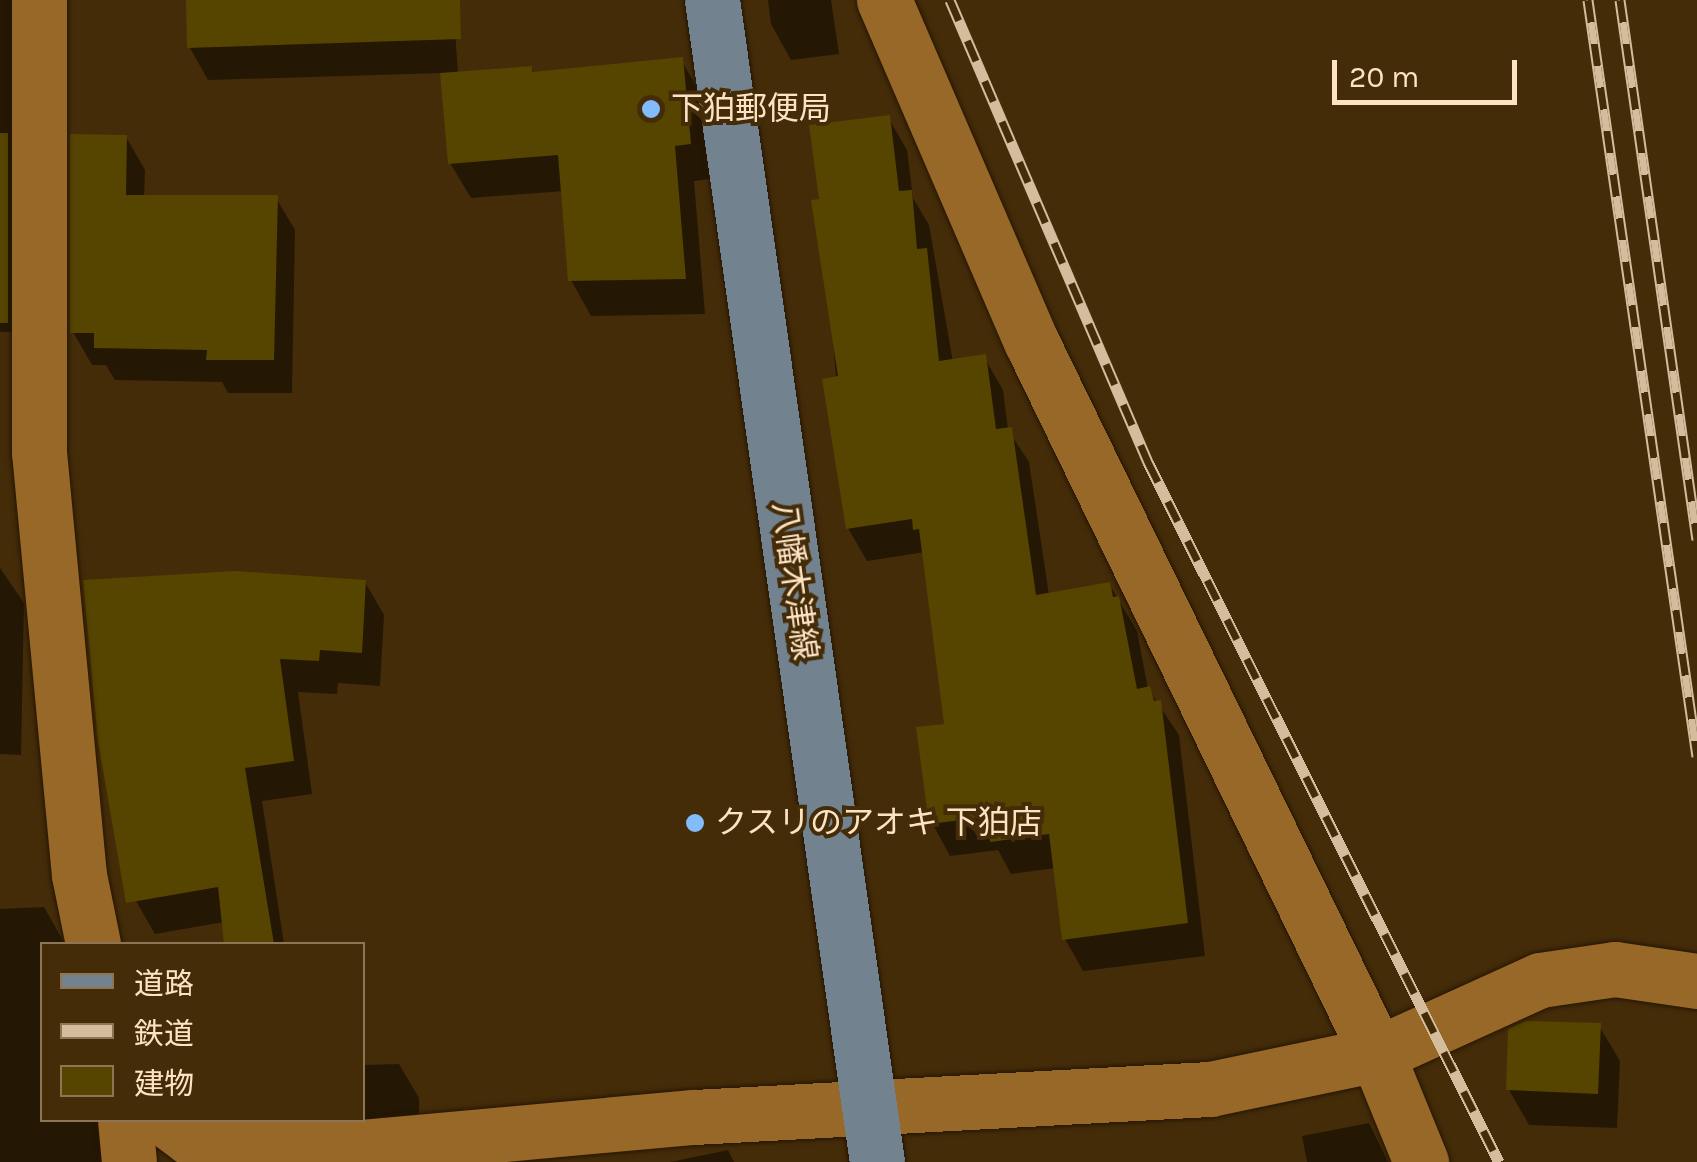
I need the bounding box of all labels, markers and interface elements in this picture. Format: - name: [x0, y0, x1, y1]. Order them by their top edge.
- scale bar: [1337, 40, 1522, 102]
- text: 20 m: [1349, 59, 1419, 95]
- place label: 下狛郵便局: [671, 90, 831, 128]
- marker: 下狛郵便局: [640, 98, 662, 120]
- street label: 八幡木津線: [764, 499, 824, 663]
- place label: クスリのアオキ 下狛店: [715, 804, 1043, 842]
- marker: クスリのアオキ 下狛店: [684, 812, 706, 834]
- legend: [40, 942, 365, 1122]
- text: 道路: [134, 966, 194, 1002]
- text: 鉄道: [134, 1016, 194, 1052]
- text: 建物: [134, 1066, 194, 1102]

